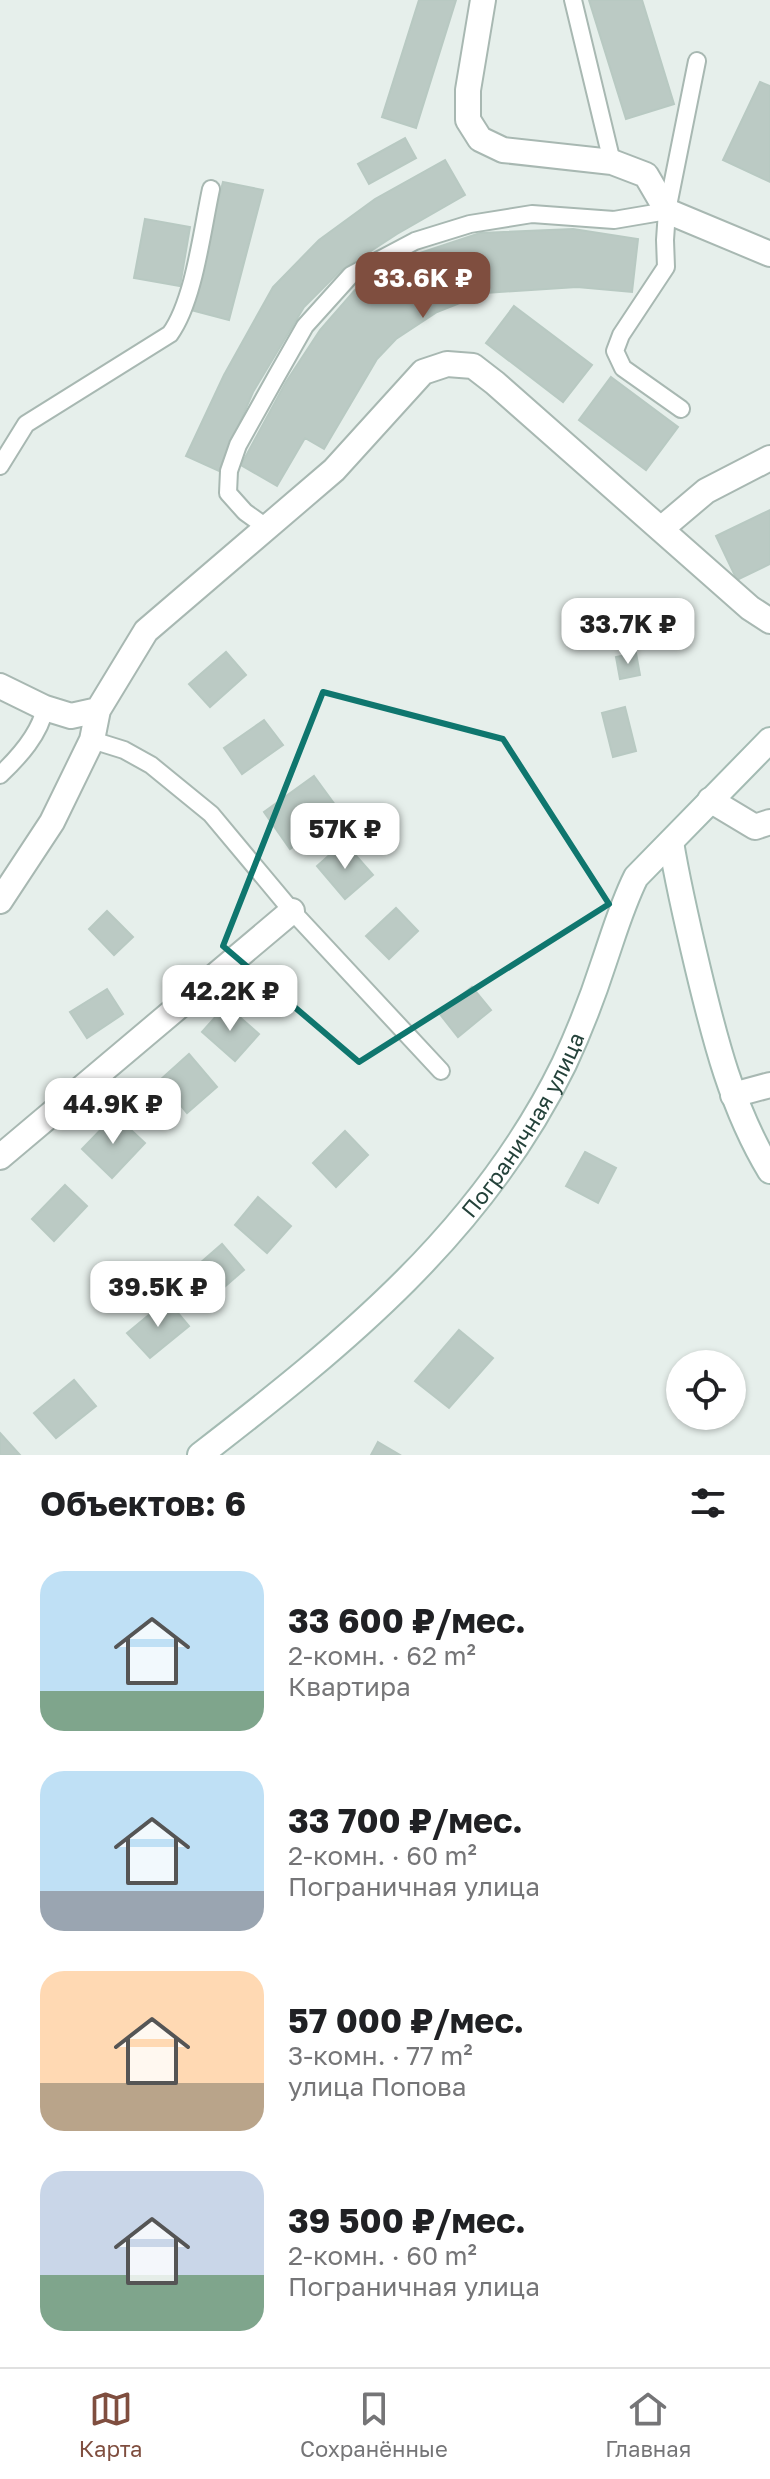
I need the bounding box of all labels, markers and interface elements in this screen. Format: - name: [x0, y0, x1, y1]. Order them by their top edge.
- pin: 33.6K ₽: [349, 252, 497, 320]
- text: 33.6K ₽: [373, 262, 473, 293]
- pin: 33.7K ₽: [554, 598, 702, 666]
- text: 33.7K ₽: [579, 608, 677, 639]
- pin: 57K ₽: [289, 803, 401, 871]
- text: 57K ₽: [309, 813, 381, 844]
- pin: 42.2K ₽: [156, 965, 304, 1033]
- text: 42.2K ₽: [180, 975, 280, 1006]
- street label: Пограничная улица: [455, 1028, 589, 1223]
- pin: 44.9K ₽: [39, 1078, 187, 1146]
- text: 44.9K ₽: [63, 1088, 163, 1119]
- pin: 39.5K ₽: [84, 1261, 232, 1329]
- text: 39.5K ₽: [108, 1271, 208, 1302]
- map controls: [666, 1350, 746, 1430]
- button: locate: [666, 1350, 746, 1430]
- icon: filters: [686, 1481, 730, 1525]
- text: Объектов: 6: [40, 1483, 246, 1523]
- text: 33 600 ₽/мес.: [288, 1600, 526, 1640]
- icon: home: [104, 1603, 200, 1699]
- text: 2-комн. · 62 m²: [288, 1640, 476, 1671]
- text: Квартира: [288, 1671, 411, 1702]
- text: 33 700 ₽/мес.: [288, 1800, 523, 1840]
- icon: home: [104, 1803, 200, 1899]
- text: 2-комн. · 60 m²: [288, 1840, 477, 1871]
- text: Пограничная улица: [288, 1871, 540, 1902]
- text: 57 000 ₽/мес.: [288, 2000, 524, 2040]
- icon: home: [104, 2003, 200, 2099]
- text: 3-комн. · 77 m²: [288, 2040, 473, 2071]
- text: улица Попова: [288, 2071, 466, 2102]
- text: 39 500 ₽/мес.: [288, 2200, 526, 2240]
- icon: home: [104, 2203, 200, 2299]
- text: 2-комн. · 60 m²: [288, 2240, 477, 2271]
- text: Пограничная улица: [288, 2271, 540, 2302]
- tab: Карта: [79, 2387, 142, 2462]
- tab: Сохранённые: [300, 2387, 448, 2462]
- tab: Главная: [605, 2387, 691, 2462]

